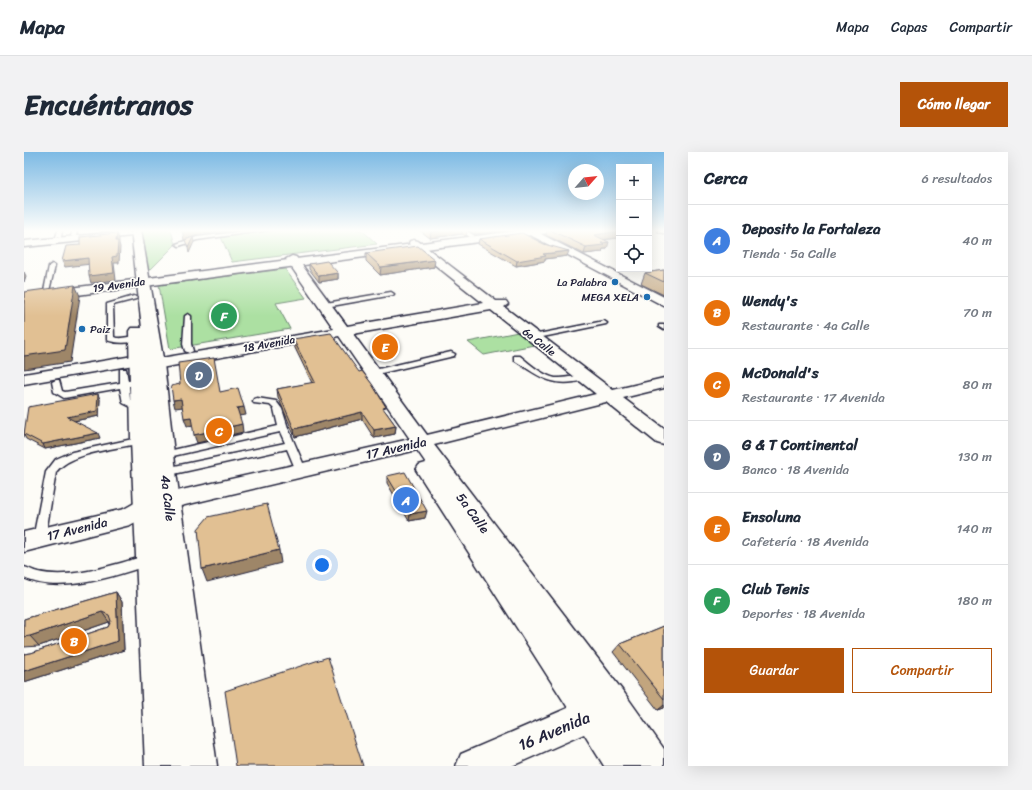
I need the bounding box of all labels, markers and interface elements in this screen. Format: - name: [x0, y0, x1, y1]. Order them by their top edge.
- text: Mapa: [20, 11, 65, 44]
- text: Mapa: [836, 15, 869, 40]
- text: Capas: [891, 15, 928, 40]
- text: Compartir: [950, 15, 1012, 40]
- text: Encuéntranos: [24, 80, 193, 129]
- button: Cómo llegar: [900, 82, 1008, 127]
- text: Cerca: [704, 163, 747, 193]
- north arrow: [568, 164, 604, 200]
- map controls: [616, 164, 652, 272]
- button: +: [616, 164, 652, 200]
- text: 6 resultados: [922, 167, 992, 190]
- button: −: [616, 200, 652, 236]
- text: Deposito la Fortaleza: [742, 216, 881, 242]
- text: A: [713, 229, 721, 252]
- text: 40 m: [962, 229, 992, 252]
- button: locate: [616, 236, 652, 272]
- text: Tienda · 5a Calle: [742, 242, 836, 265]
- street label: 19 Avenida: [92, 272, 147, 298]
- place label: La Palabra: [557, 273, 607, 292]
- marker: La Palabra: [610, 277, 620, 287]
- place label: MEGA XELA: [581, 288, 639, 307]
- text: Wendy's: [742, 288, 797, 314]
- marker: MEGA XELA: [642, 292, 652, 302]
- pin: F: [211, 301, 237, 331]
- text: B: [713, 301, 721, 324]
- text: 70 m: [963, 301, 992, 324]
- text: Restaurante · 4a Calle: [742, 314, 870, 337]
- place label: Paiz: [90, 320, 111, 339]
- street label: 6a Calle: [518, 323, 561, 362]
- marker: Paiz: [77, 324, 87, 334]
- street label: 18 Avenida: [242, 330, 297, 358]
- pin: E: [372, 332, 398, 362]
- pin: D: [186, 360, 212, 390]
- text: McDonald's: [742, 360, 819, 386]
- text: C: [713, 373, 721, 396]
- text: 80 m: [963, 373, 992, 396]
- text: Restaurante · 17 Avenida: [742, 386, 885, 409]
- pin: C: [206, 416, 232, 446]
- street label: 17 Avenida: [363, 430, 429, 466]
- text: G & T Continental: [742, 432, 858, 458]
- text: D: [713, 445, 721, 468]
- text: 130 m: [958, 445, 992, 468]
- text: Banco · 18 Avenida: [742, 458, 849, 481]
- street label: 4a Calle: [154, 474, 182, 522]
- pin: A: [393, 485, 419, 515]
- street label: 5a Calle: [450, 488, 496, 538]
- text: Ensoluna: [742, 504, 801, 530]
- street label: 17 Avenida: [44, 510, 110, 548]
- text: E: [713, 517, 721, 540]
- text: 140 m: [957, 517, 992, 540]
- text: Cafetería · 18 Avenida: [742, 530, 869, 553]
- your location: [312, 555, 332, 575]
- text: Club Tenis: [742, 576, 809, 602]
- text: F: [713, 589, 721, 612]
- text: 180 m: [957, 589, 992, 612]
- text: Deportes · 18 Avenida: [742, 602, 865, 625]
- pin: B: [61, 626, 87, 656]
- button: Guardar: [704, 648, 844, 693]
- button: Compartir: [852, 648, 992, 693]
- street label: 16 Avenida: [513, 703, 595, 759]

